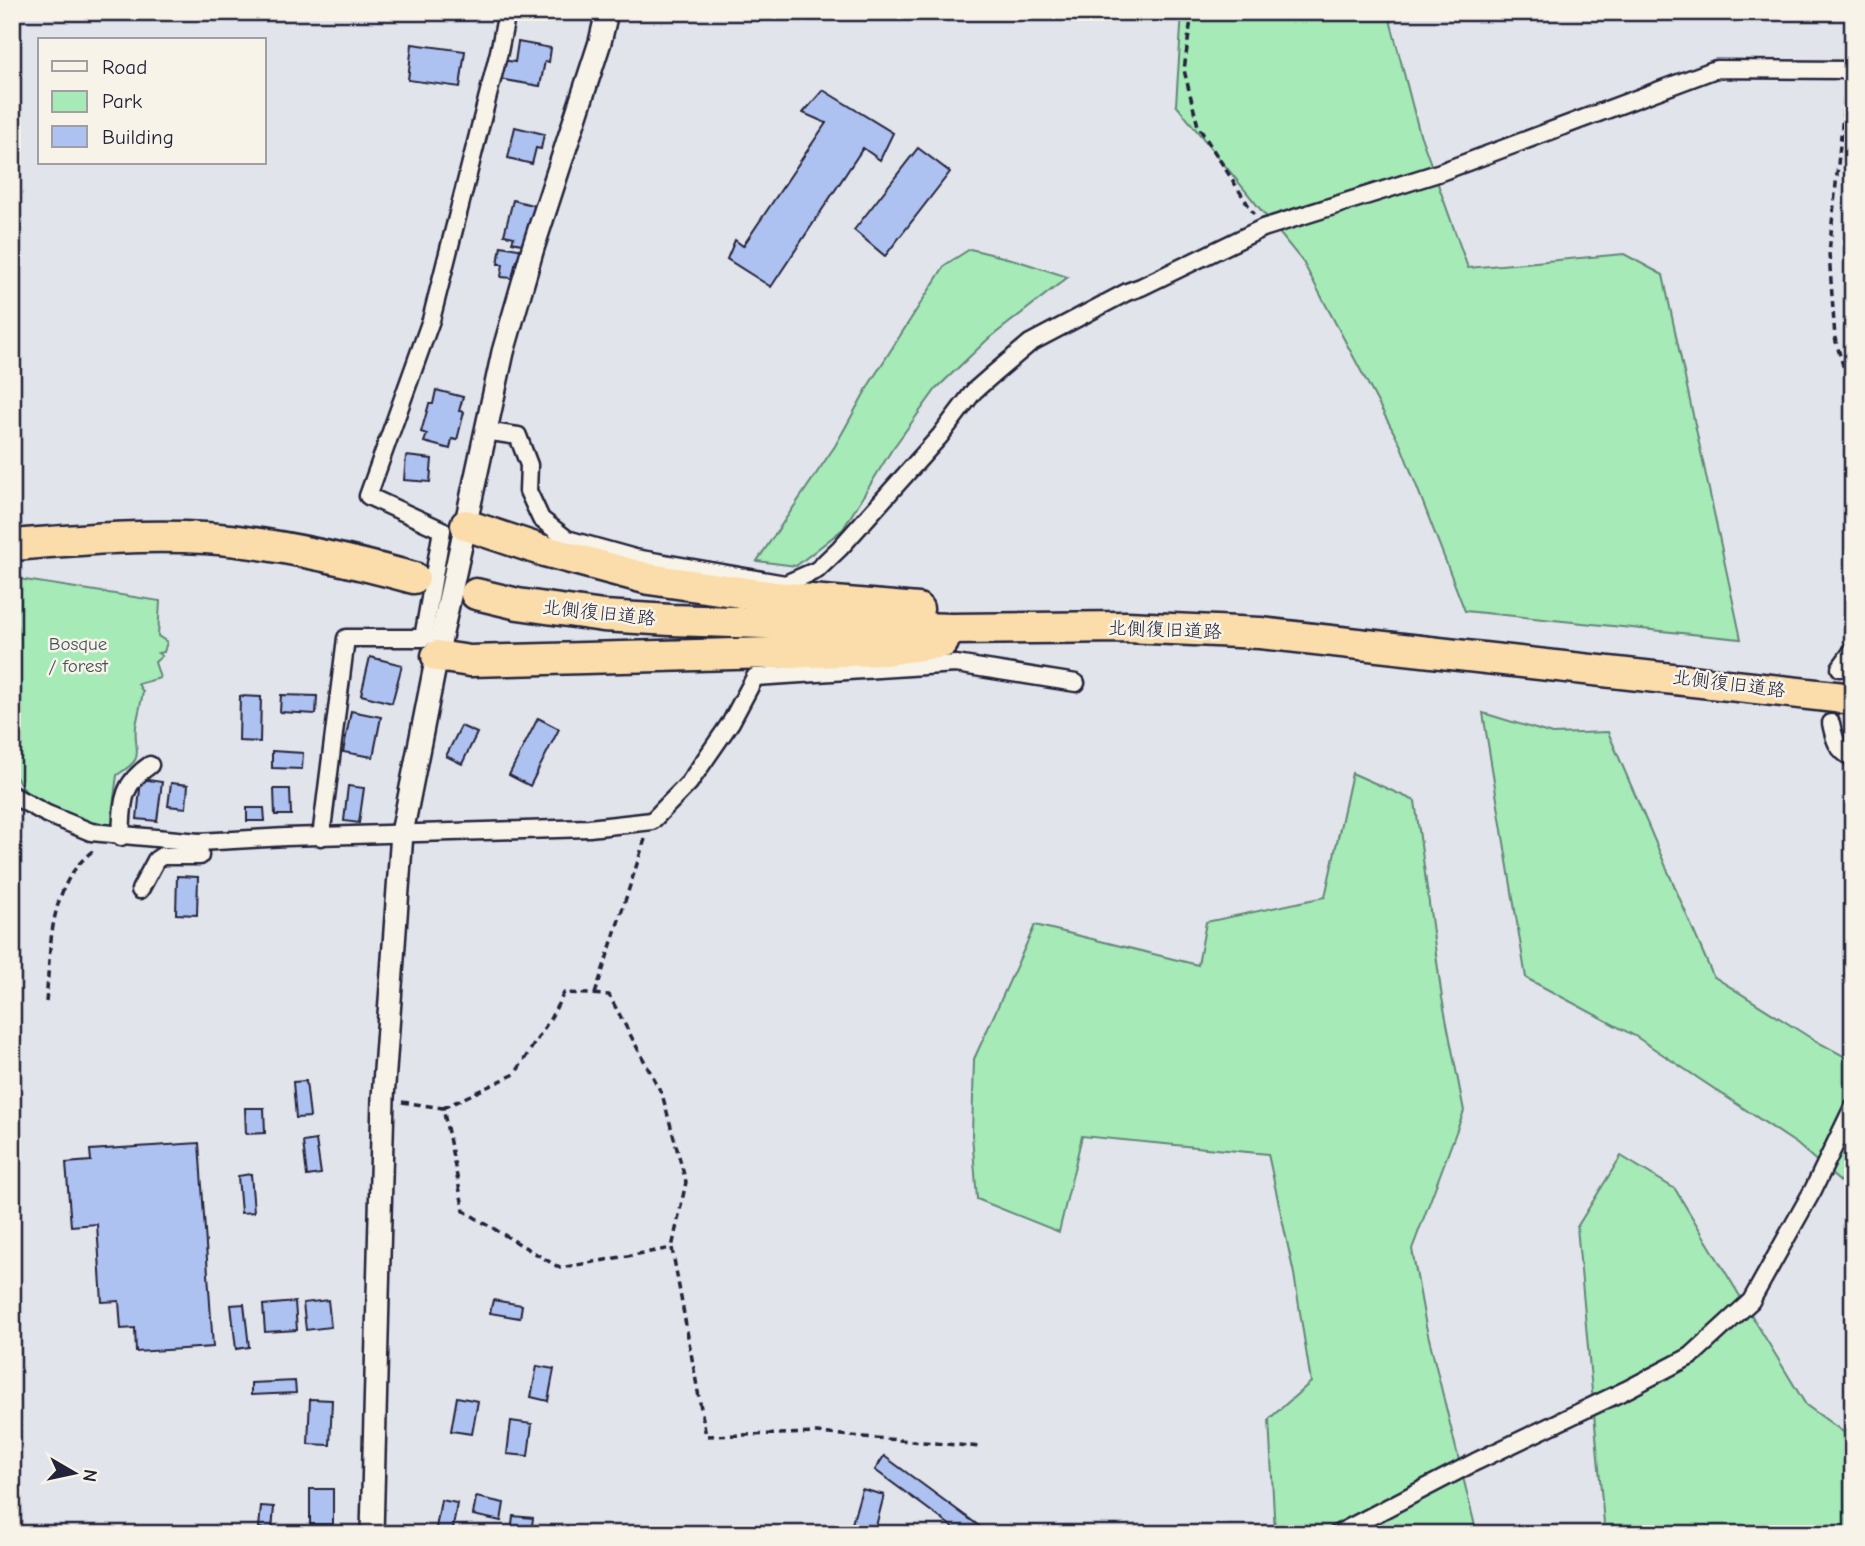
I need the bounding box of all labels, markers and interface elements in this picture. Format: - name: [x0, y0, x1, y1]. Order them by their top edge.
- legend: [38, 38, 266, 164]
- text: Road: [102, 55, 147, 79]
- text: Park: [102, 89, 142, 113]
- text: Building: [102, 125, 174, 149]
- street label: 北側復旧道路: [541, 596, 657, 630]
- street label: 北側復旧道路: [1108, 617, 1222, 643]
- park label: Bosque / forest: [48, 633, 108, 677]
- street label: 北側復旧道路: [1671, 666, 1787, 702]
- north arrow: [38, 1438, 108, 1508]
- text: N: [78, 1468, 102, 1483]

